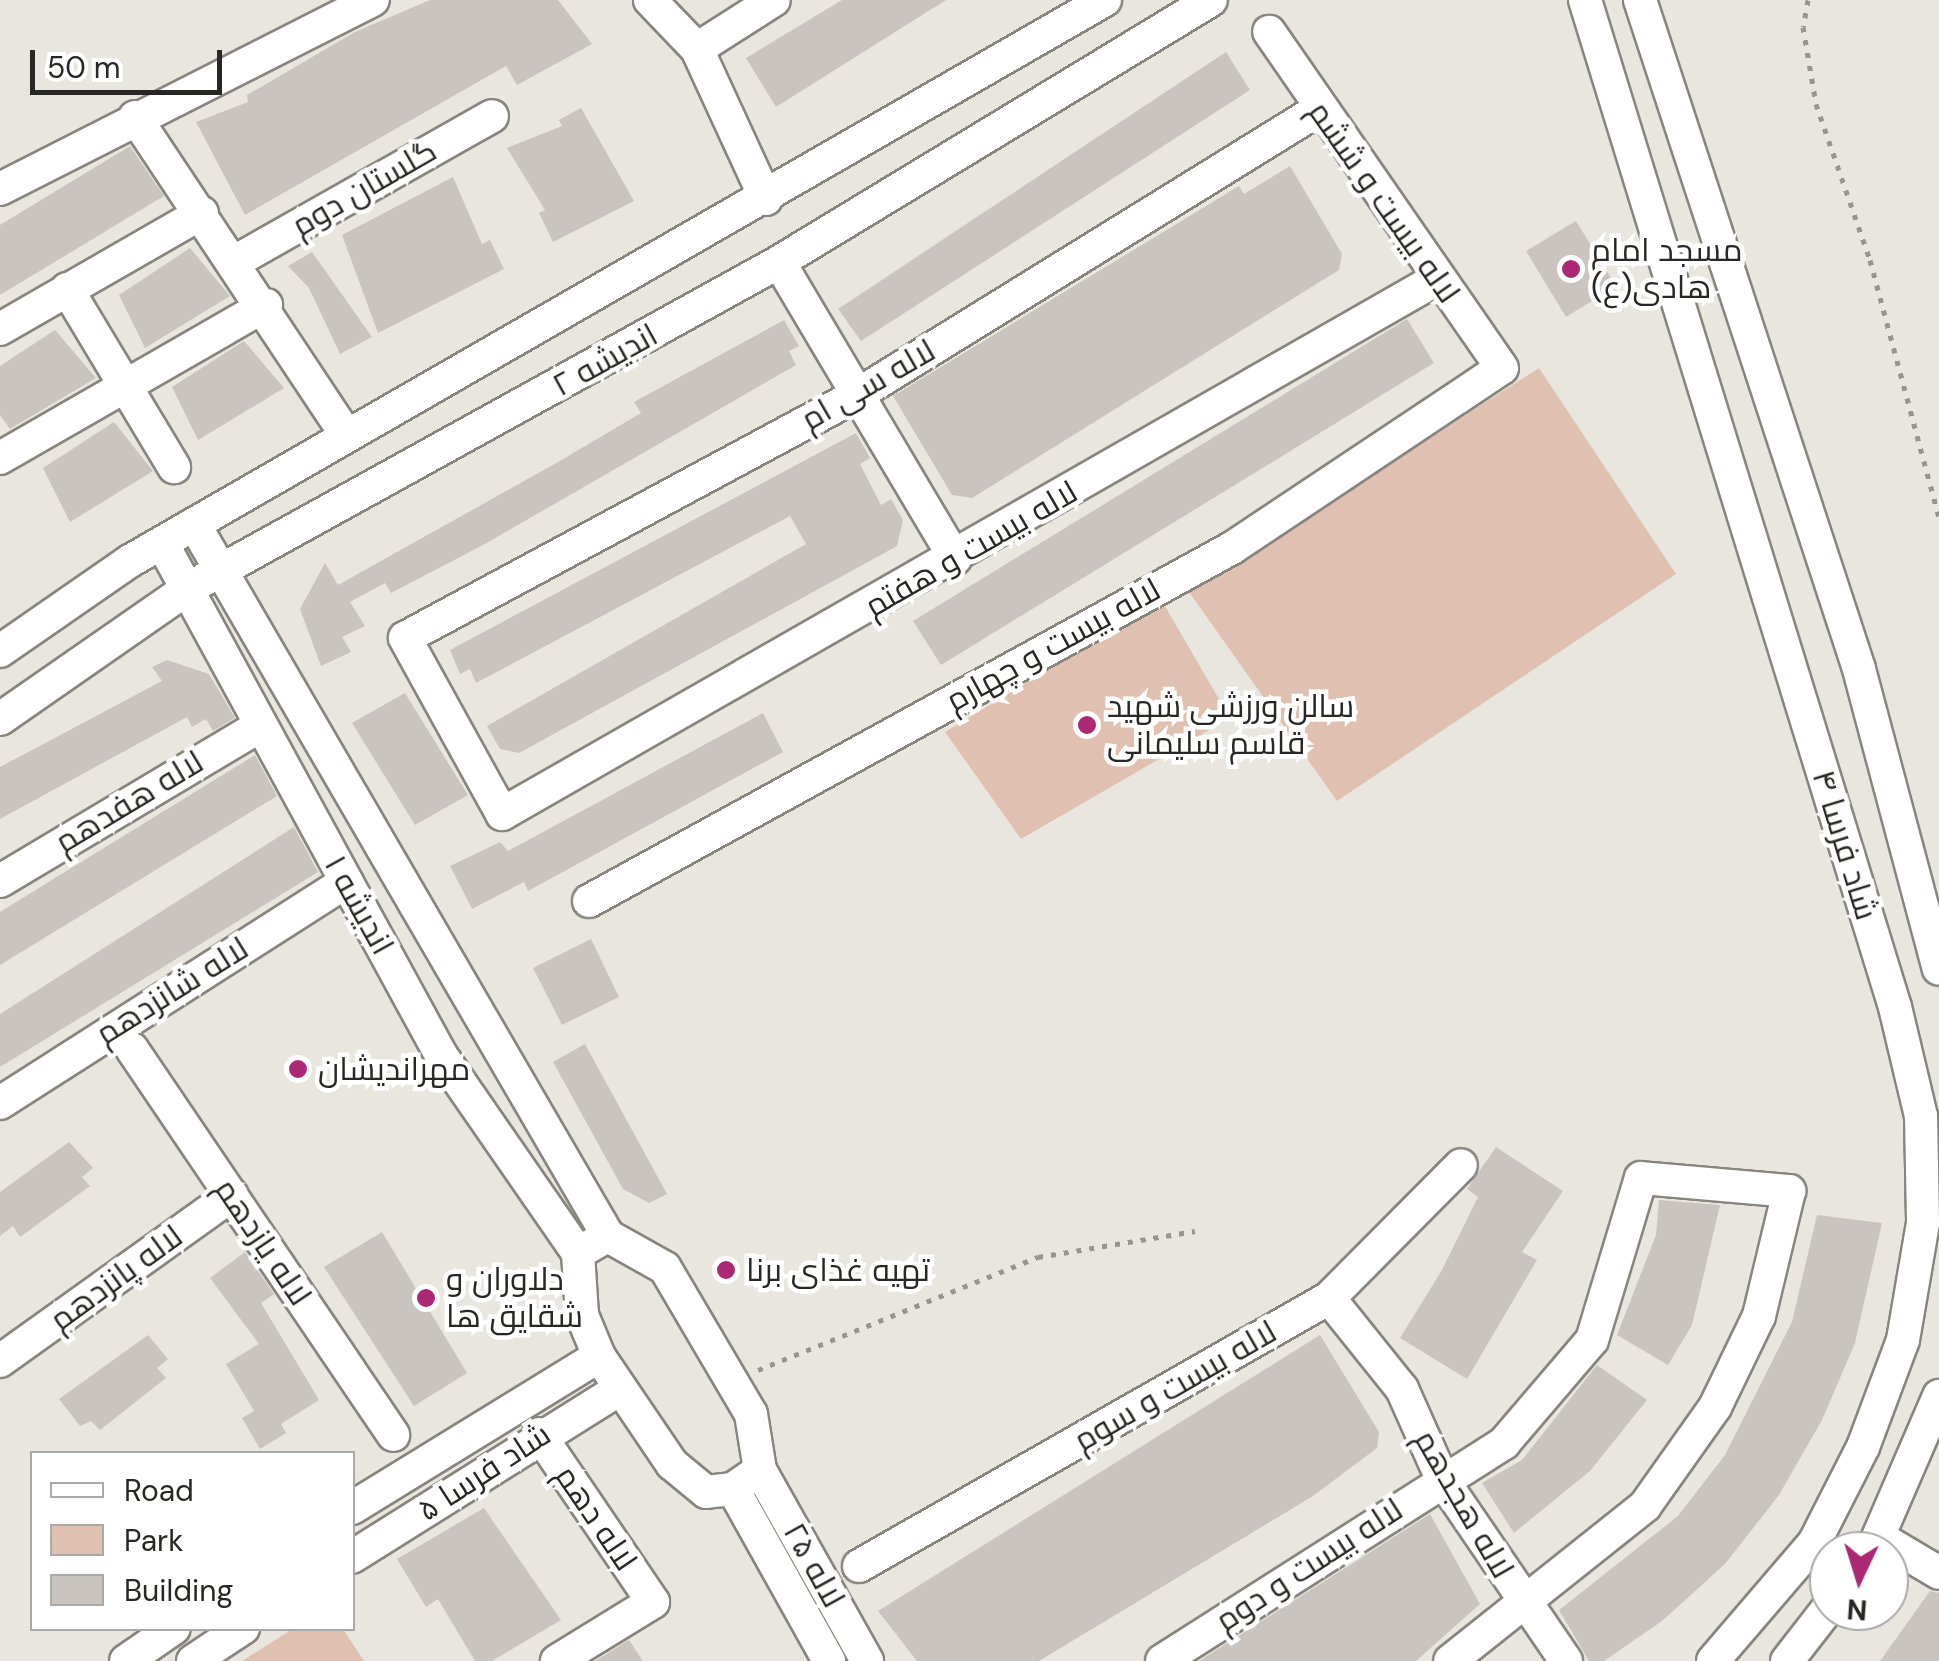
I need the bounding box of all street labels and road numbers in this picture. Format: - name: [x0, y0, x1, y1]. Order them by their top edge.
- street label: لاله بیست و ششم: [1300, 94, 1468, 310]
- street label: گلستان دوم: [285, 131, 443, 245]
- street label: اندیشه ۲: [546, 316, 664, 404]
- street label: لاله سی ام: [794, 331, 942, 439]
- street label: لاله بیست و هفتم: [858, 473, 1084, 625]
- street label: لاله بیست و چهارم: [939, 570, 1167, 720]
- street label: لاله هفدهم: [48, 743, 210, 861]
- street label: شاد فرسا ۴: [1804, 765, 1886, 925]
- street label: اندیشه ۱: [316, 849, 402, 961]
- street label: لاله شانزدهم: [89, 929, 255, 1053]
- street label: لاله یازدهم: [207, 1171, 319, 1313]
- street label: لاله پانزدهم: [42, 1217, 190, 1339]
- street label: لاله بیست و سوم: [1067, 1313, 1283, 1459]
- street label: شاد فرسا ۵: [410, 1415, 558, 1529]
- street label: لاله هجدهم: [1406, 1423, 1522, 1585]
- street label: لاله دهم: [547, 1458, 645, 1578]
- street label: لاله بیست و دوم: [1208, 1490, 1410, 1640]
- street label: لاله ۲۵: [775, 1516, 853, 1614]

